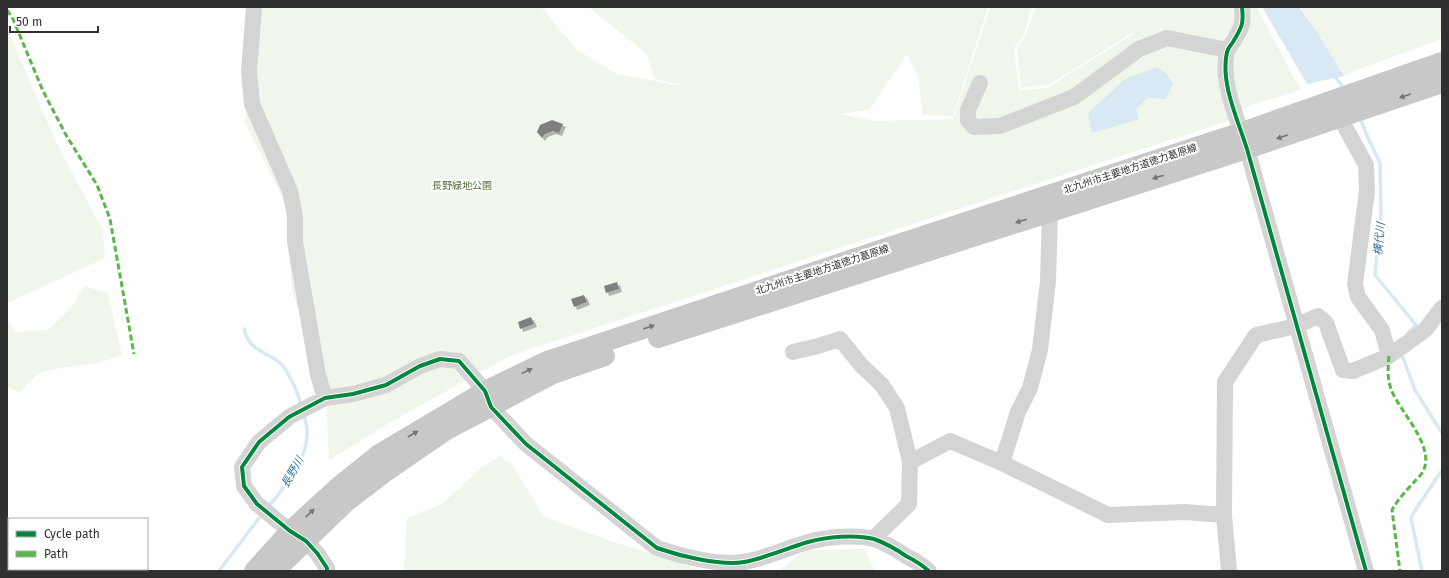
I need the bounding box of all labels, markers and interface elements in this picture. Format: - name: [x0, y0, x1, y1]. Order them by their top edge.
- scale bar: [10, 8, 98, 34]
- text: 50 m: [16, 15, 42, 29]
- one-way arrow: [1399, 93, 1411, 99]
- one-way arrow: [1275, 134, 1287, 140]
- street label: 北九州市主要地方道徳力葛原線: [1062, 142, 1199, 196]
- one-way arrow: [1152, 174, 1164, 180]
- park label: 長野緑地公園: [432, 180, 492, 192]
- one-way arrow: [1015, 219, 1027, 225]
- water label: 横代川: [1372, 221, 1387, 256]
- street label: 北九州市主要地方道徳力葛原線: [754, 243, 891, 297]
- one-way arrow: [643, 324, 655, 330]
- one-way arrow: [521, 368, 532, 374]
- one-way arrow: [407, 430, 419, 437]
- water label: 長野川: [279, 454, 307, 490]
- one-way arrow: [305, 508, 315, 517]
- legend: [8, 518, 148, 570]
- text: Cycle path: [44, 527, 100, 541]
- text: Path: [44, 547, 68, 561]

